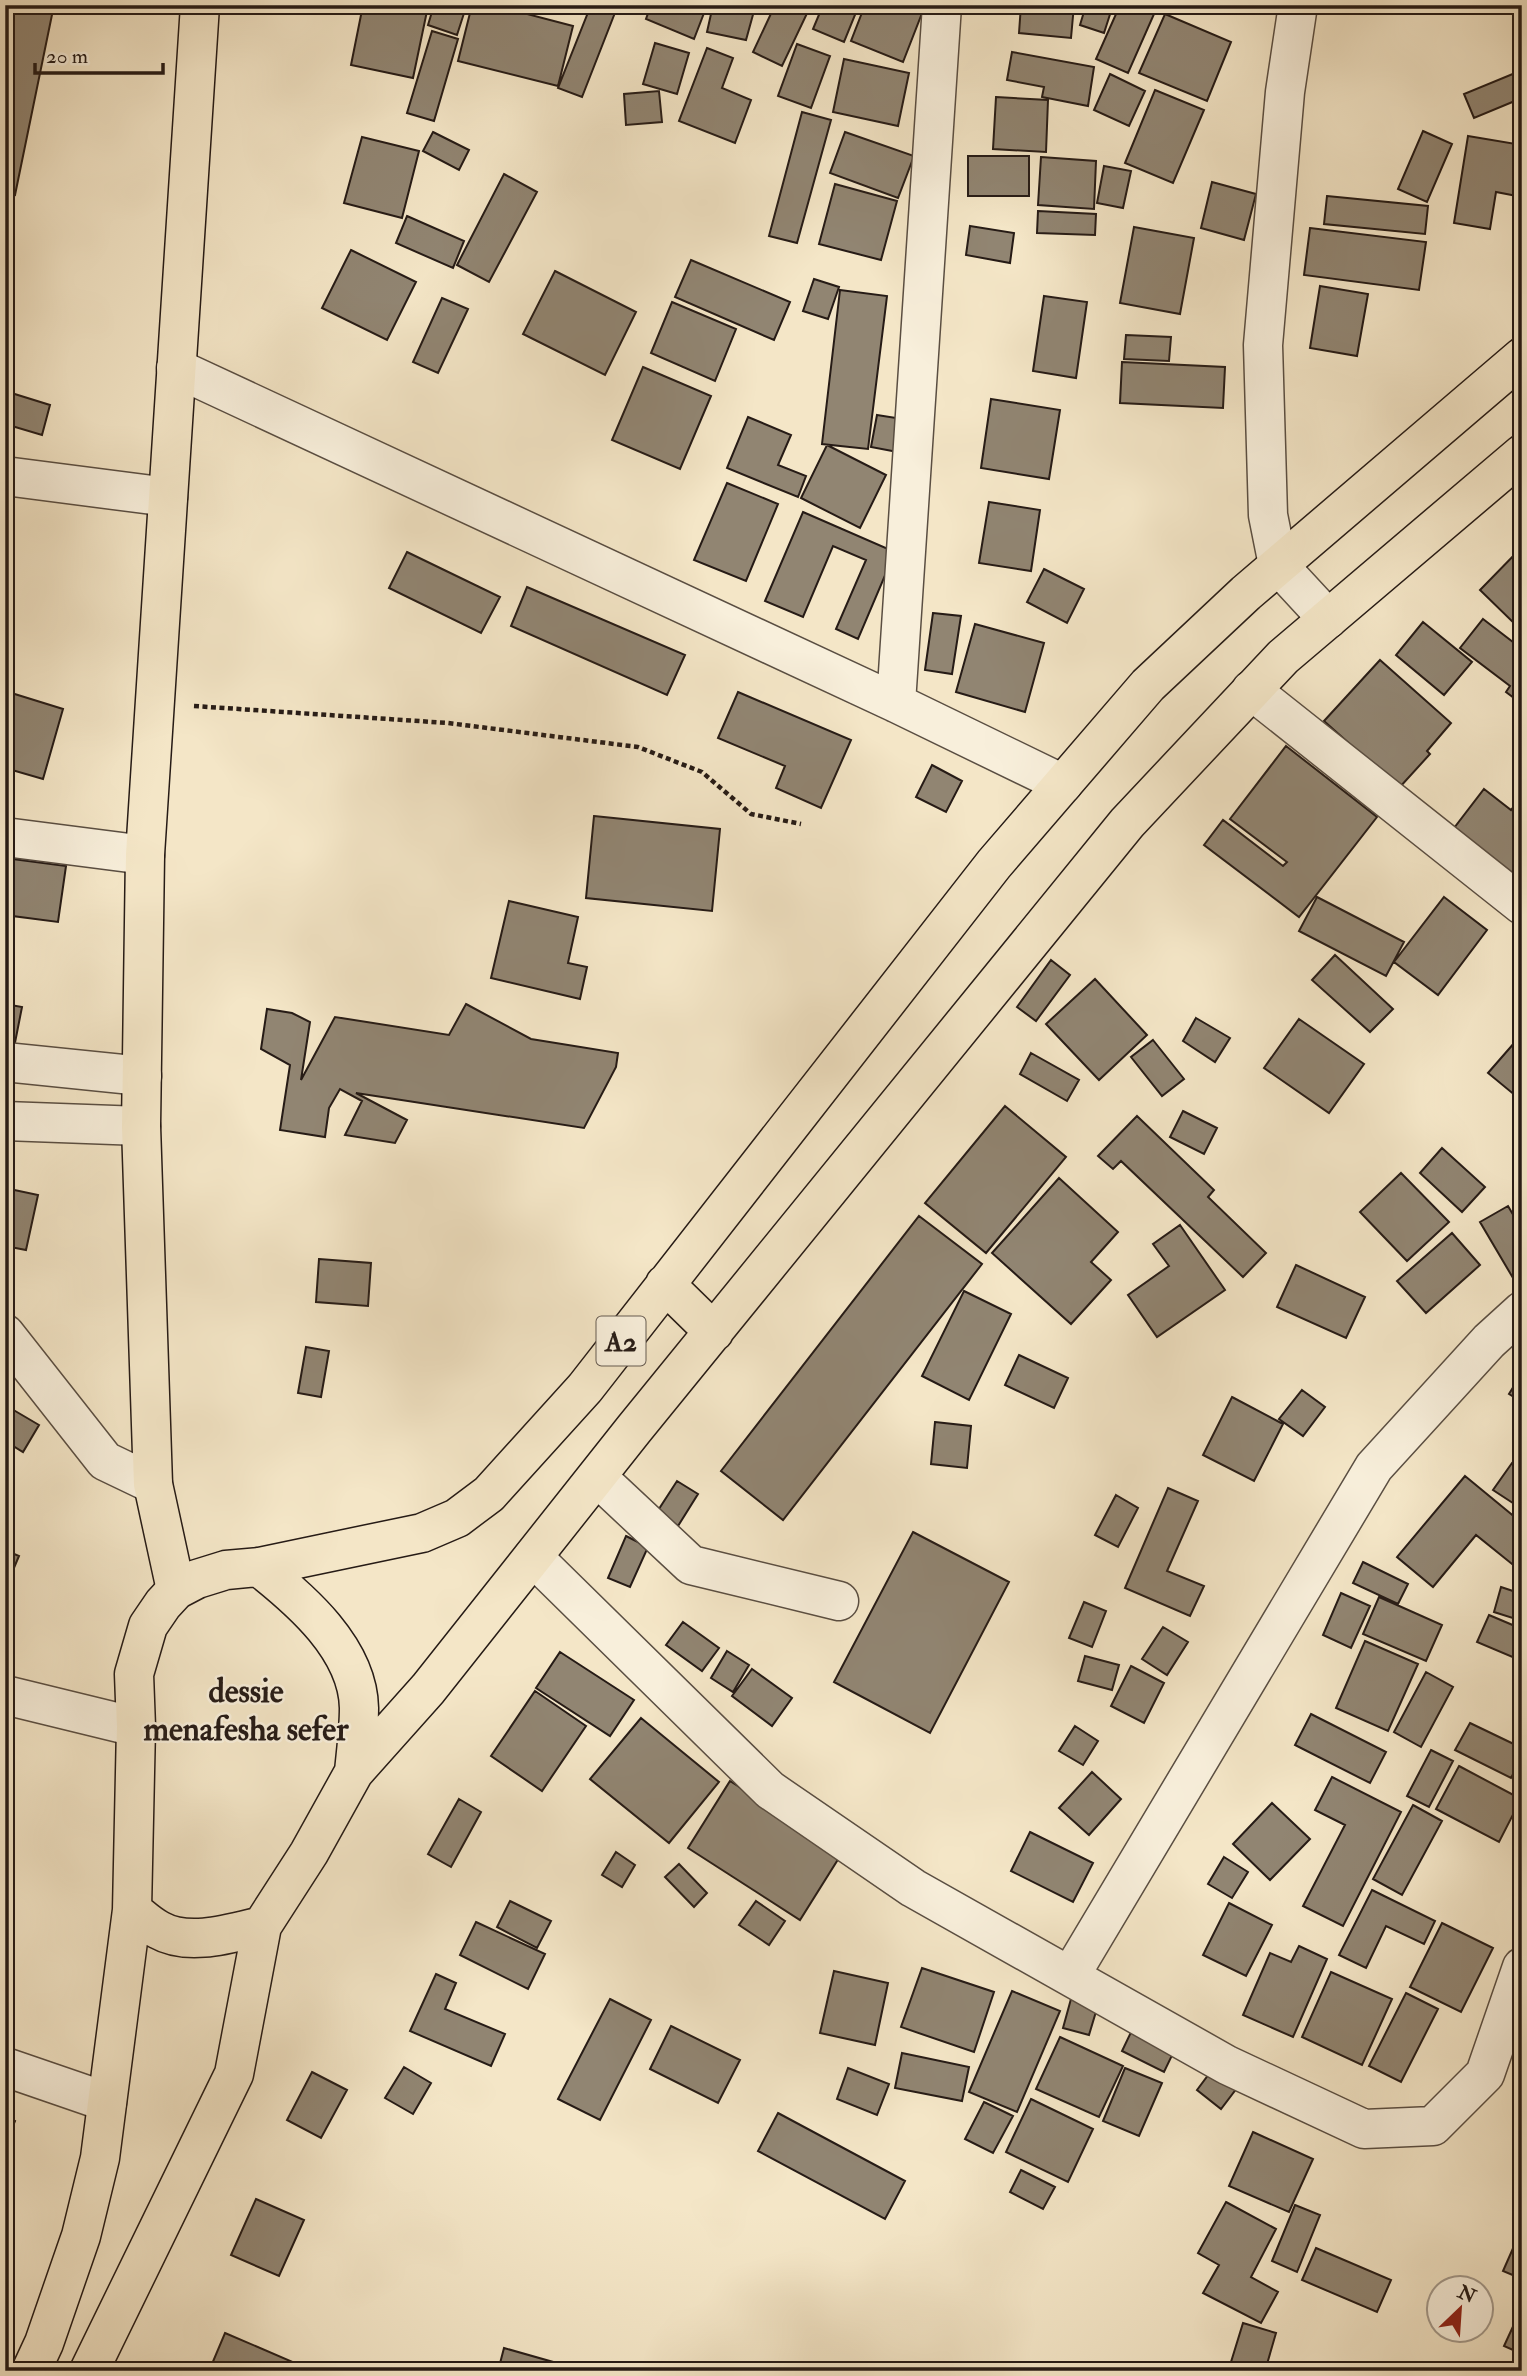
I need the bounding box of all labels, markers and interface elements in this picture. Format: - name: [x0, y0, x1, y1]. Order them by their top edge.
- scale bar: [35, 32, 163, 76]
- text: 20 m: [46, 43, 88, 70]
- road number: A2: [596, 1316, 646, 1366]
- district label: dessie menafesha sefer: [144, 1671, 349, 1750]
- north arrow: [1426, 2274, 1496, 2344]
- text: N: [1453, 2280, 1480, 2309]

